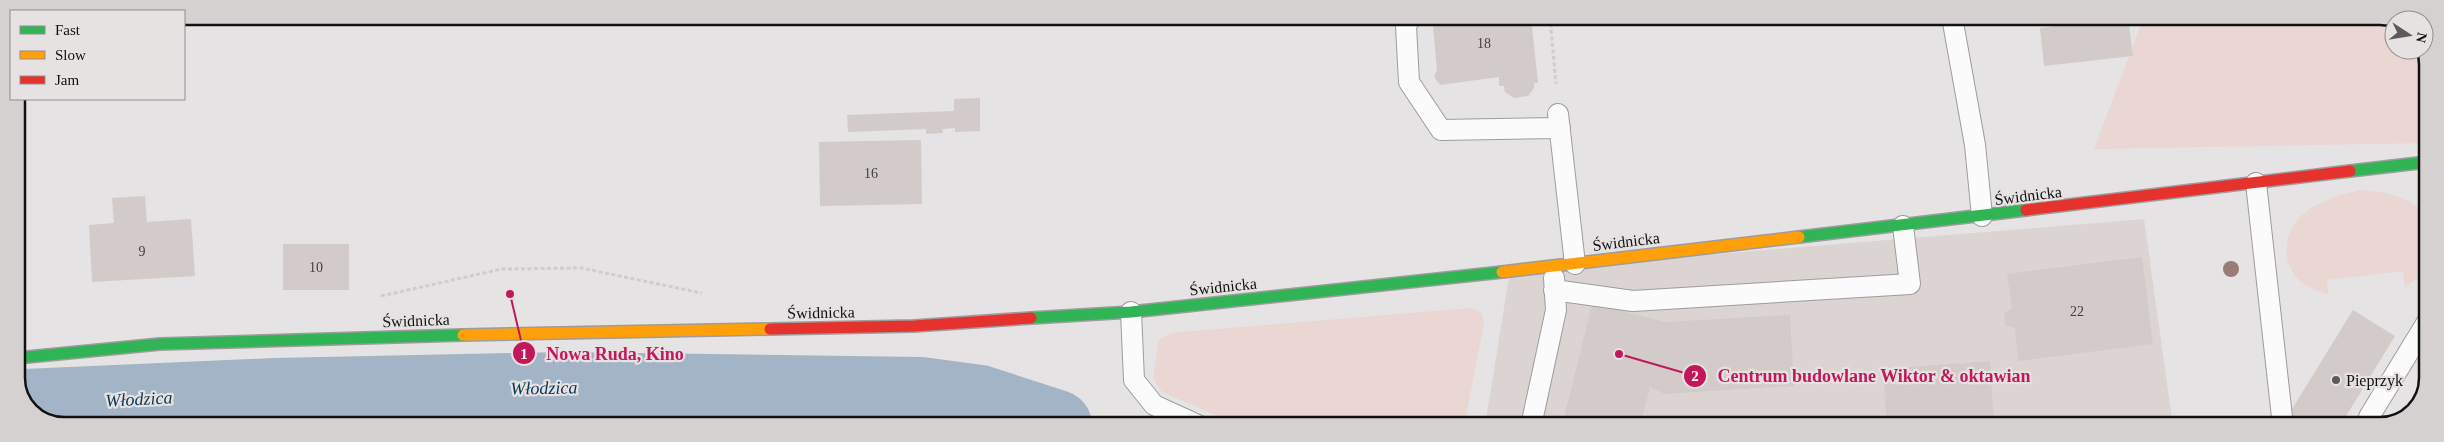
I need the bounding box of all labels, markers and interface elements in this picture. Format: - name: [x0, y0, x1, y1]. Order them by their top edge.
- legend: [10, 10, 185, 100]
- north arrow: [2384, 10, 2434, 60]
- text: Fast: [55, 22, 81, 38]
- text: N: [2413, 31, 2430, 44]
- house number: 18: [1477, 36, 1491, 51]
- text: Slow: [55, 47, 86, 63]
- text: Jam: [55, 72, 79, 88]
- house number: 16: [864, 166, 878, 181]
- street label: Świdnicka: [1993, 182, 2063, 208]
- street label: Świdnicka: [1591, 228, 1661, 254]
- house number: 9: [139, 244, 146, 259]
- house number: 10: [309, 260, 323, 275]
- street label: Świdnicka: [1188, 274, 1258, 298]
- street label: Świdnicka: [787, 302, 855, 322]
- house number: 22: [2070, 304, 2084, 319]
- street label: Świdnicka: [382, 310, 450, 330]
- callout: Nowa Ruda, Kino: [512, 337, 694, 370]
- text: Nowa Ruda, Kino: [546, 344, 684, 364]
- text: 1: [520, 346, 528, 362]
- callout: Centrum budowlane Wiktor & oktawian: [1682, 359, 2041, 392]
- text: Centrum budowlane Wiktor & oktawian: [1717, 366, 2031, 386]
- text: 2: [1691, 368, 1699, 384]
- place label: Pieprzyk: [2346, 372, 2403, 390]
- marker: Pieprzyk: [2330, 374, 2342, 386]
- water label: Włodzica: [510, 377, 578, 399]
- water label: Włodzica: [105, 387, 173, 411]

